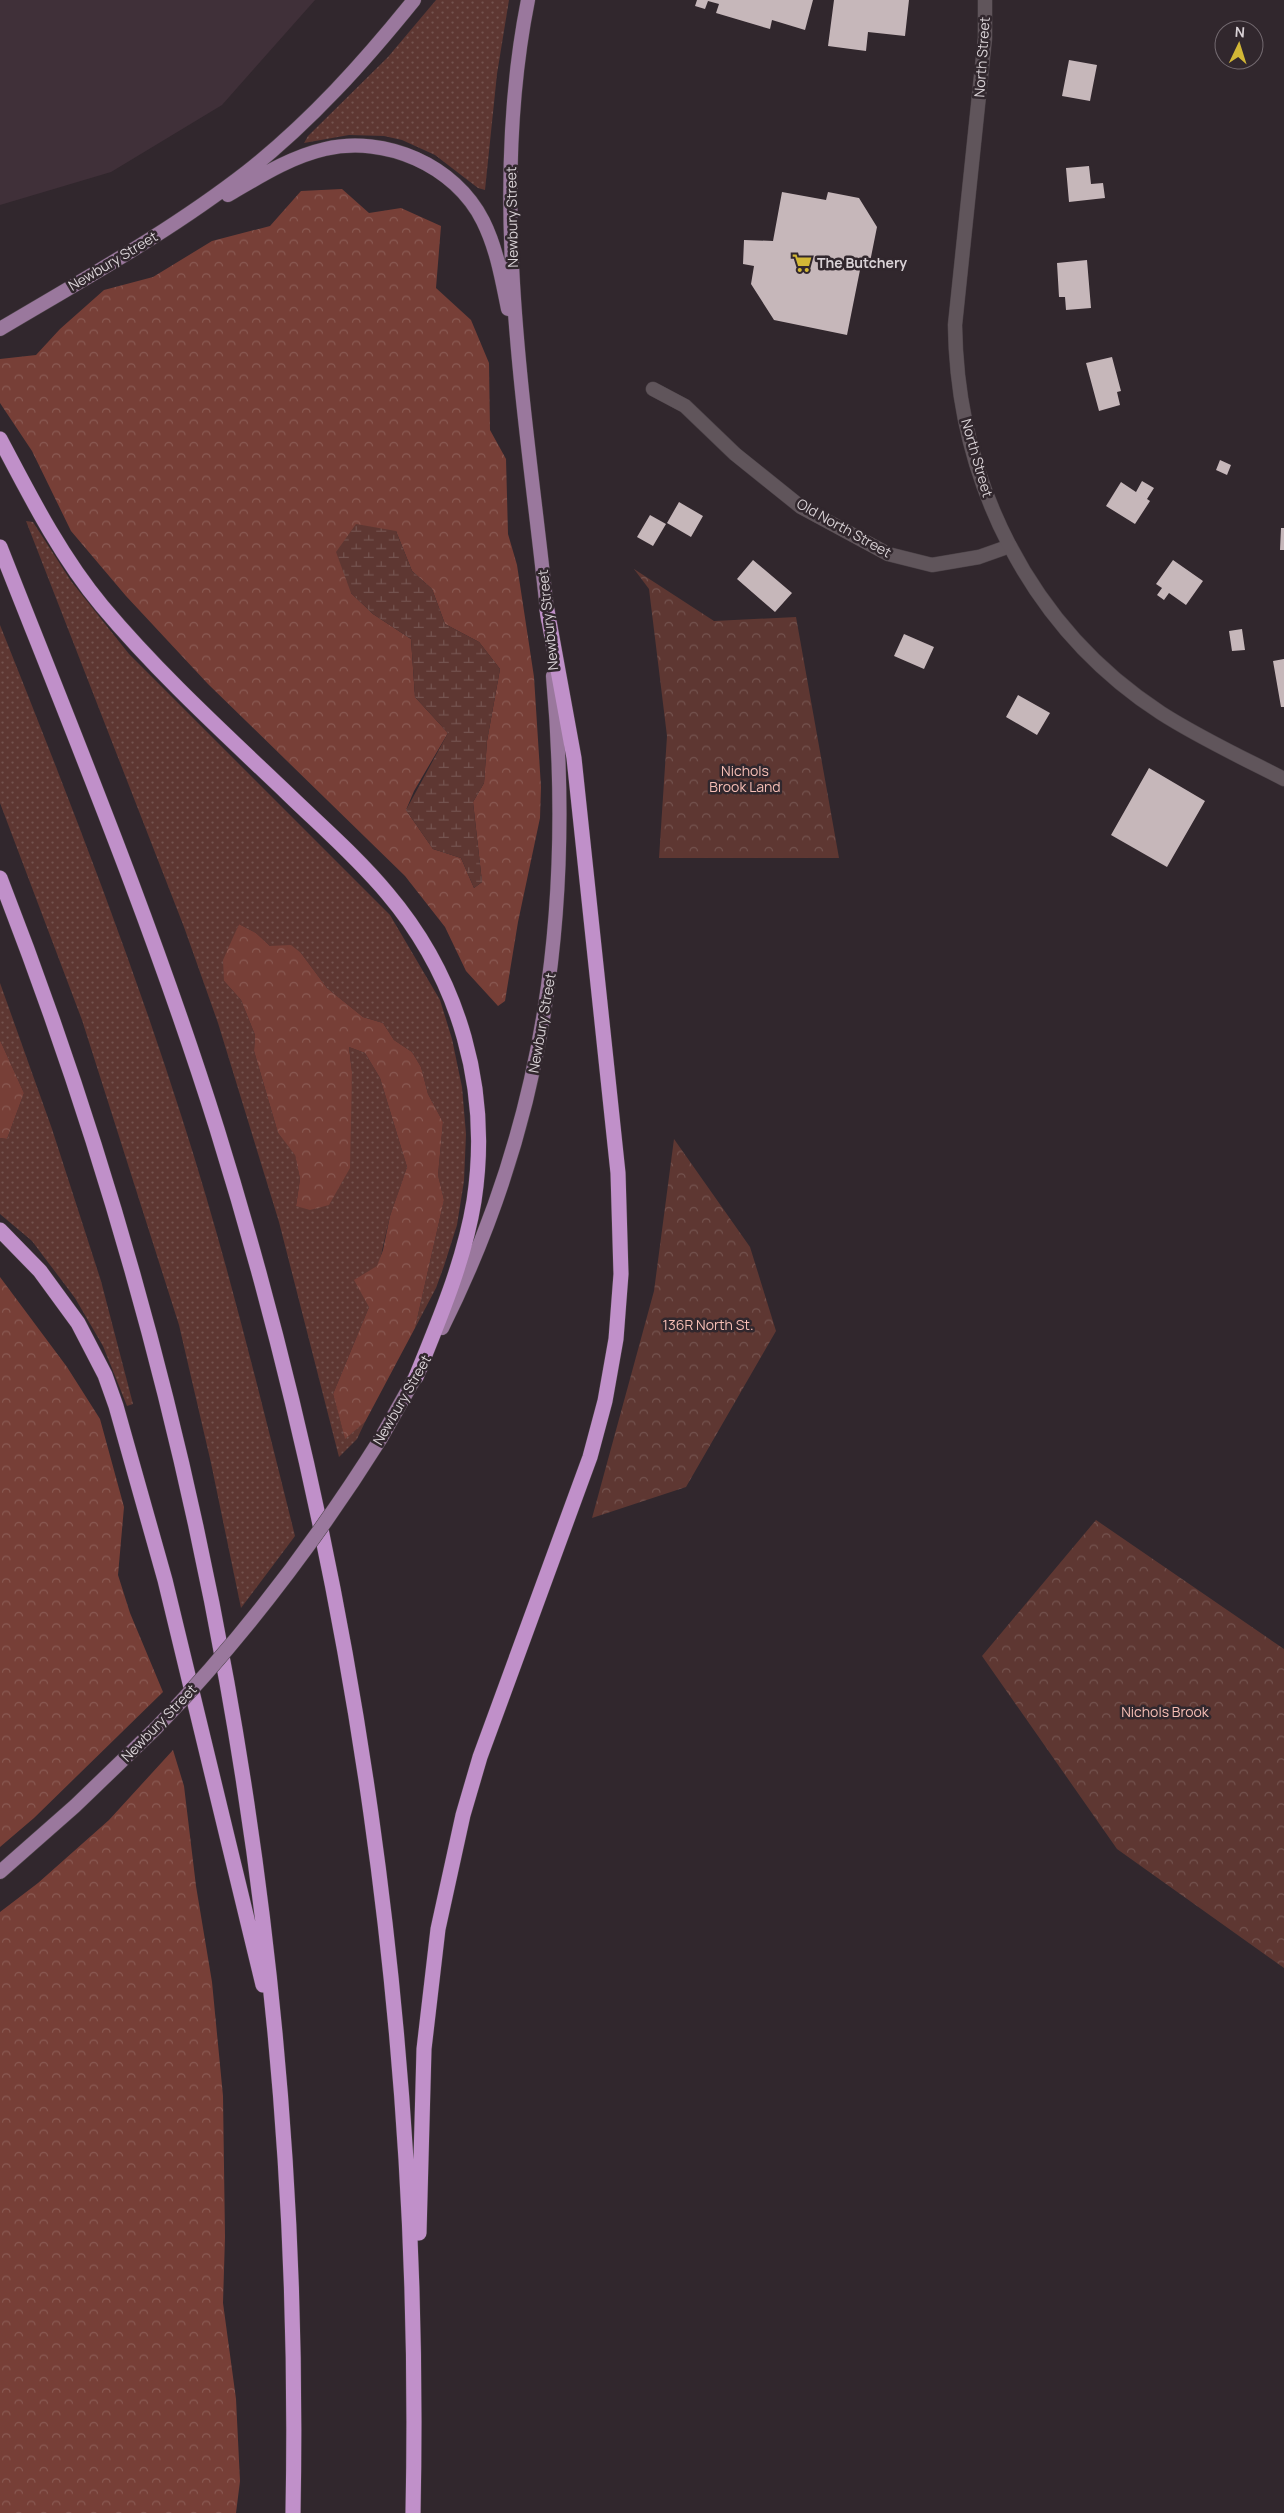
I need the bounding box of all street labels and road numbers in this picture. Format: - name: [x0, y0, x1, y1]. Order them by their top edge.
- street label: North Street: [969, 16, 994, 98]
- street label: Newbury Street: [501, 166, 522, 268]
- street label: Newbury Street: [65, 226, 161, 295]
- street label: North Street: [957, 416, 998, 500]
- street label: Old North Street: [794, 494, 895, 562]
- street label: Newbury Street: [533, 568, 562, 671]
- street label: Newbury Street: [523, 971, 560, 1074]
- street label: Newbury Street: [368, 1351, 435, 1448]
- street label: Newbury Street: [117, 1679, 201, 1766]

